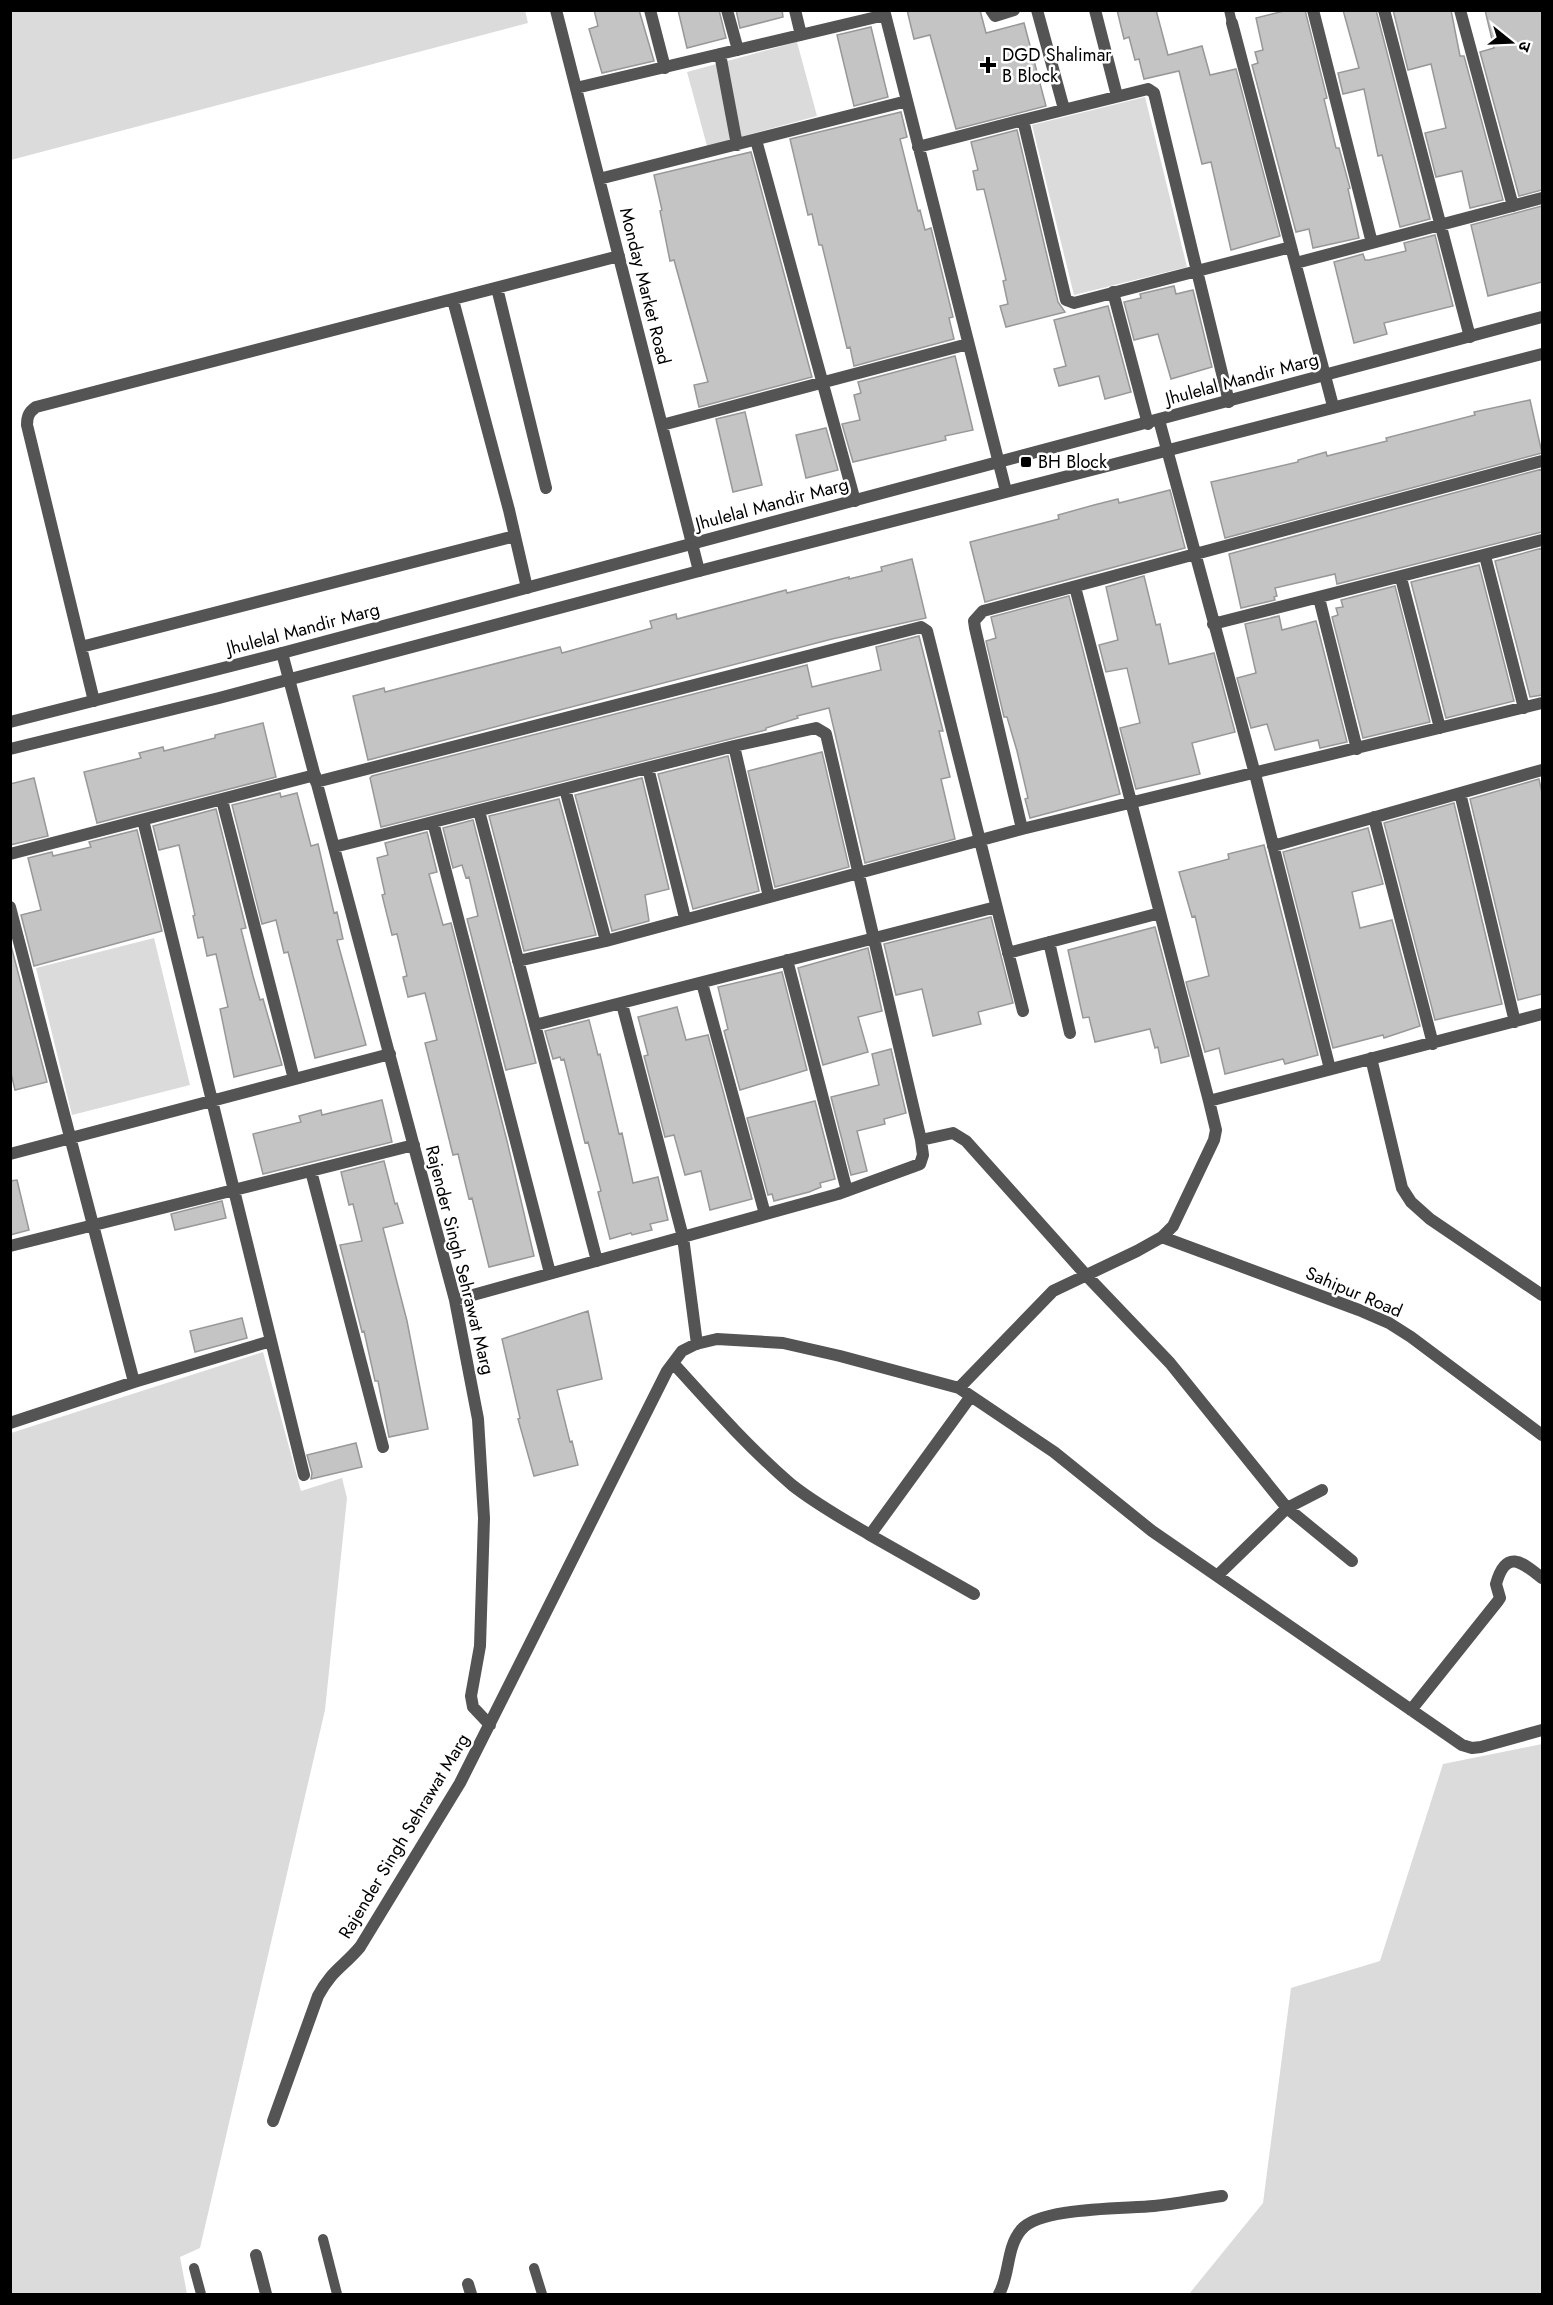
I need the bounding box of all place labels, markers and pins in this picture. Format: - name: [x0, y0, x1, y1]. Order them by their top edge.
- place label: DGD Shalimar B Block: [1002, 42, 1112, 89]
- marker: DGD Shalimar B Block: [979, 56, 997, 74]
- place label: BH Block: [1038, 449, 1107, 475]
- marker: BH Block: [1019, 455, 1033, 469]

